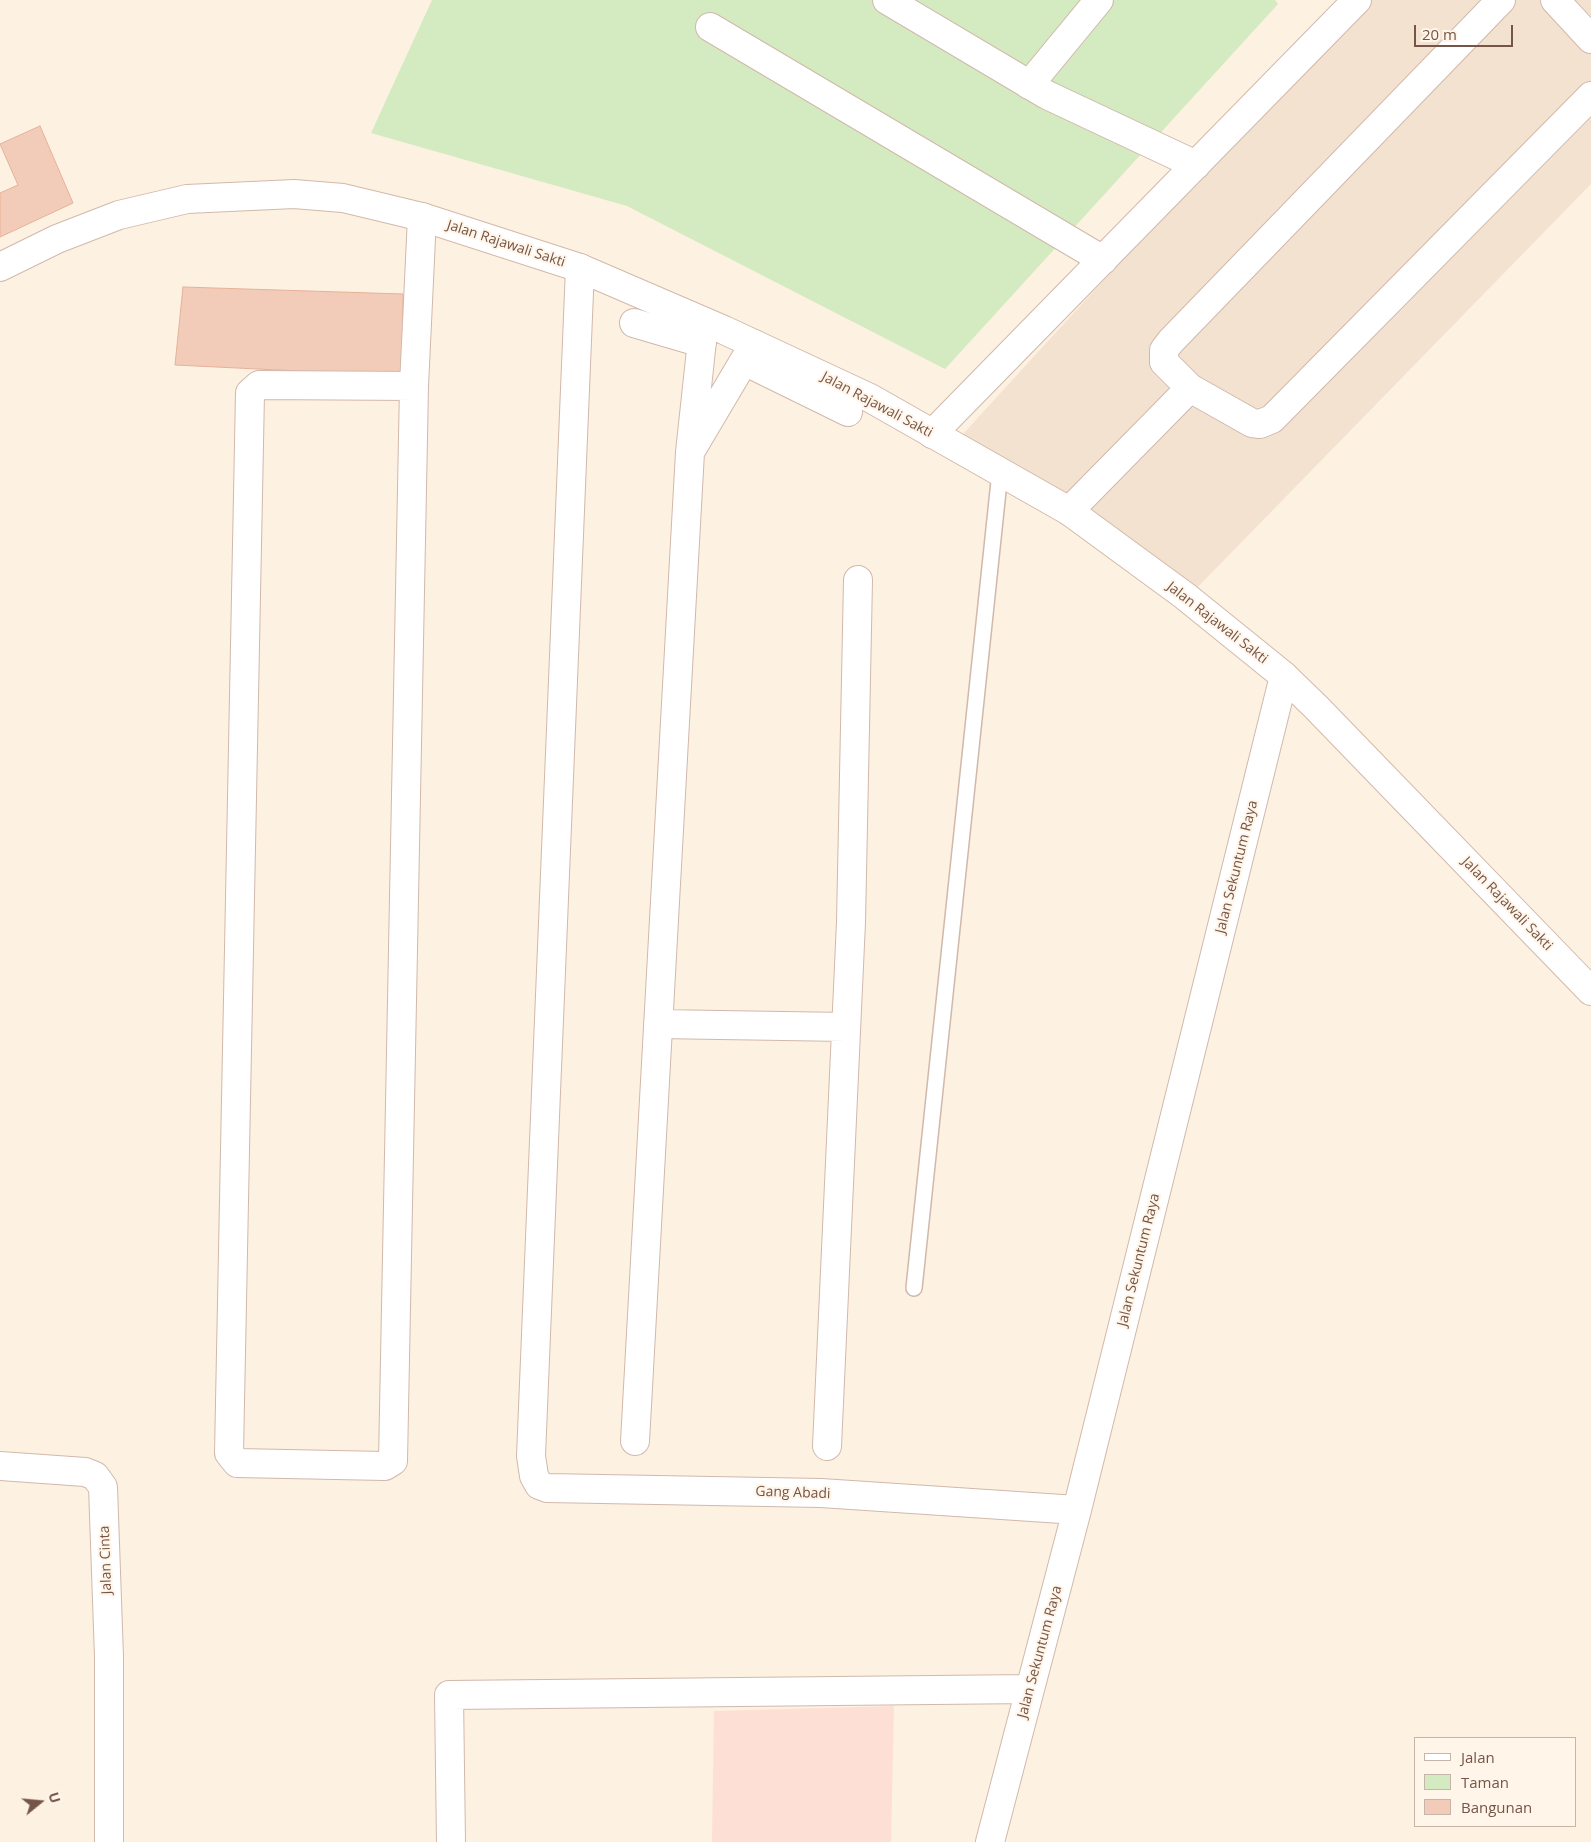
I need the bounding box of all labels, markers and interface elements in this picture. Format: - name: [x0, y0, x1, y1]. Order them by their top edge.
- scale bar: [1416, 15, 1515, 47]
- text: 20 m: [1422, 24, 1457, 44]
- street label: Jalan Rajawali Sakti: [445, 217, 567, 271]
- street label: Jalan Rajawali Sakti: [819, 369, 935, 441]
- street label: Jalan Rajawali Sakti: [1163, 578, 1271, 668]
- street label: Jalan Sekuntum Raya: [1212, 799, 1262, 935]
- street label: Jalan Rajawali Sakti: [1458, 854, 1556, 954]
- street label: Jalan Sekuntum Raya: [1114, 1192, 1164, 1328]
- street label: Gang Abadi: [755, 1483, 831, 1503]
- street label: Jalan Cinta: [96, 1525, 116, 1595]
- street label: Jalan Sekuntum Raya: [1014, 1584, 1066, 1720]
- legend: [1414, 1737, 1576, 1827]
- text: Jalan: [1461, 1747, 1495, 1767]
- text: Taman: [1461, 1772, 1509, 1792]
- north arrow: [15, 1777, 65, 1827]
- text: U: [44, 1790, 65, 1805]
- text: Bangunan: [1461, 1797, 1532, 1817]

